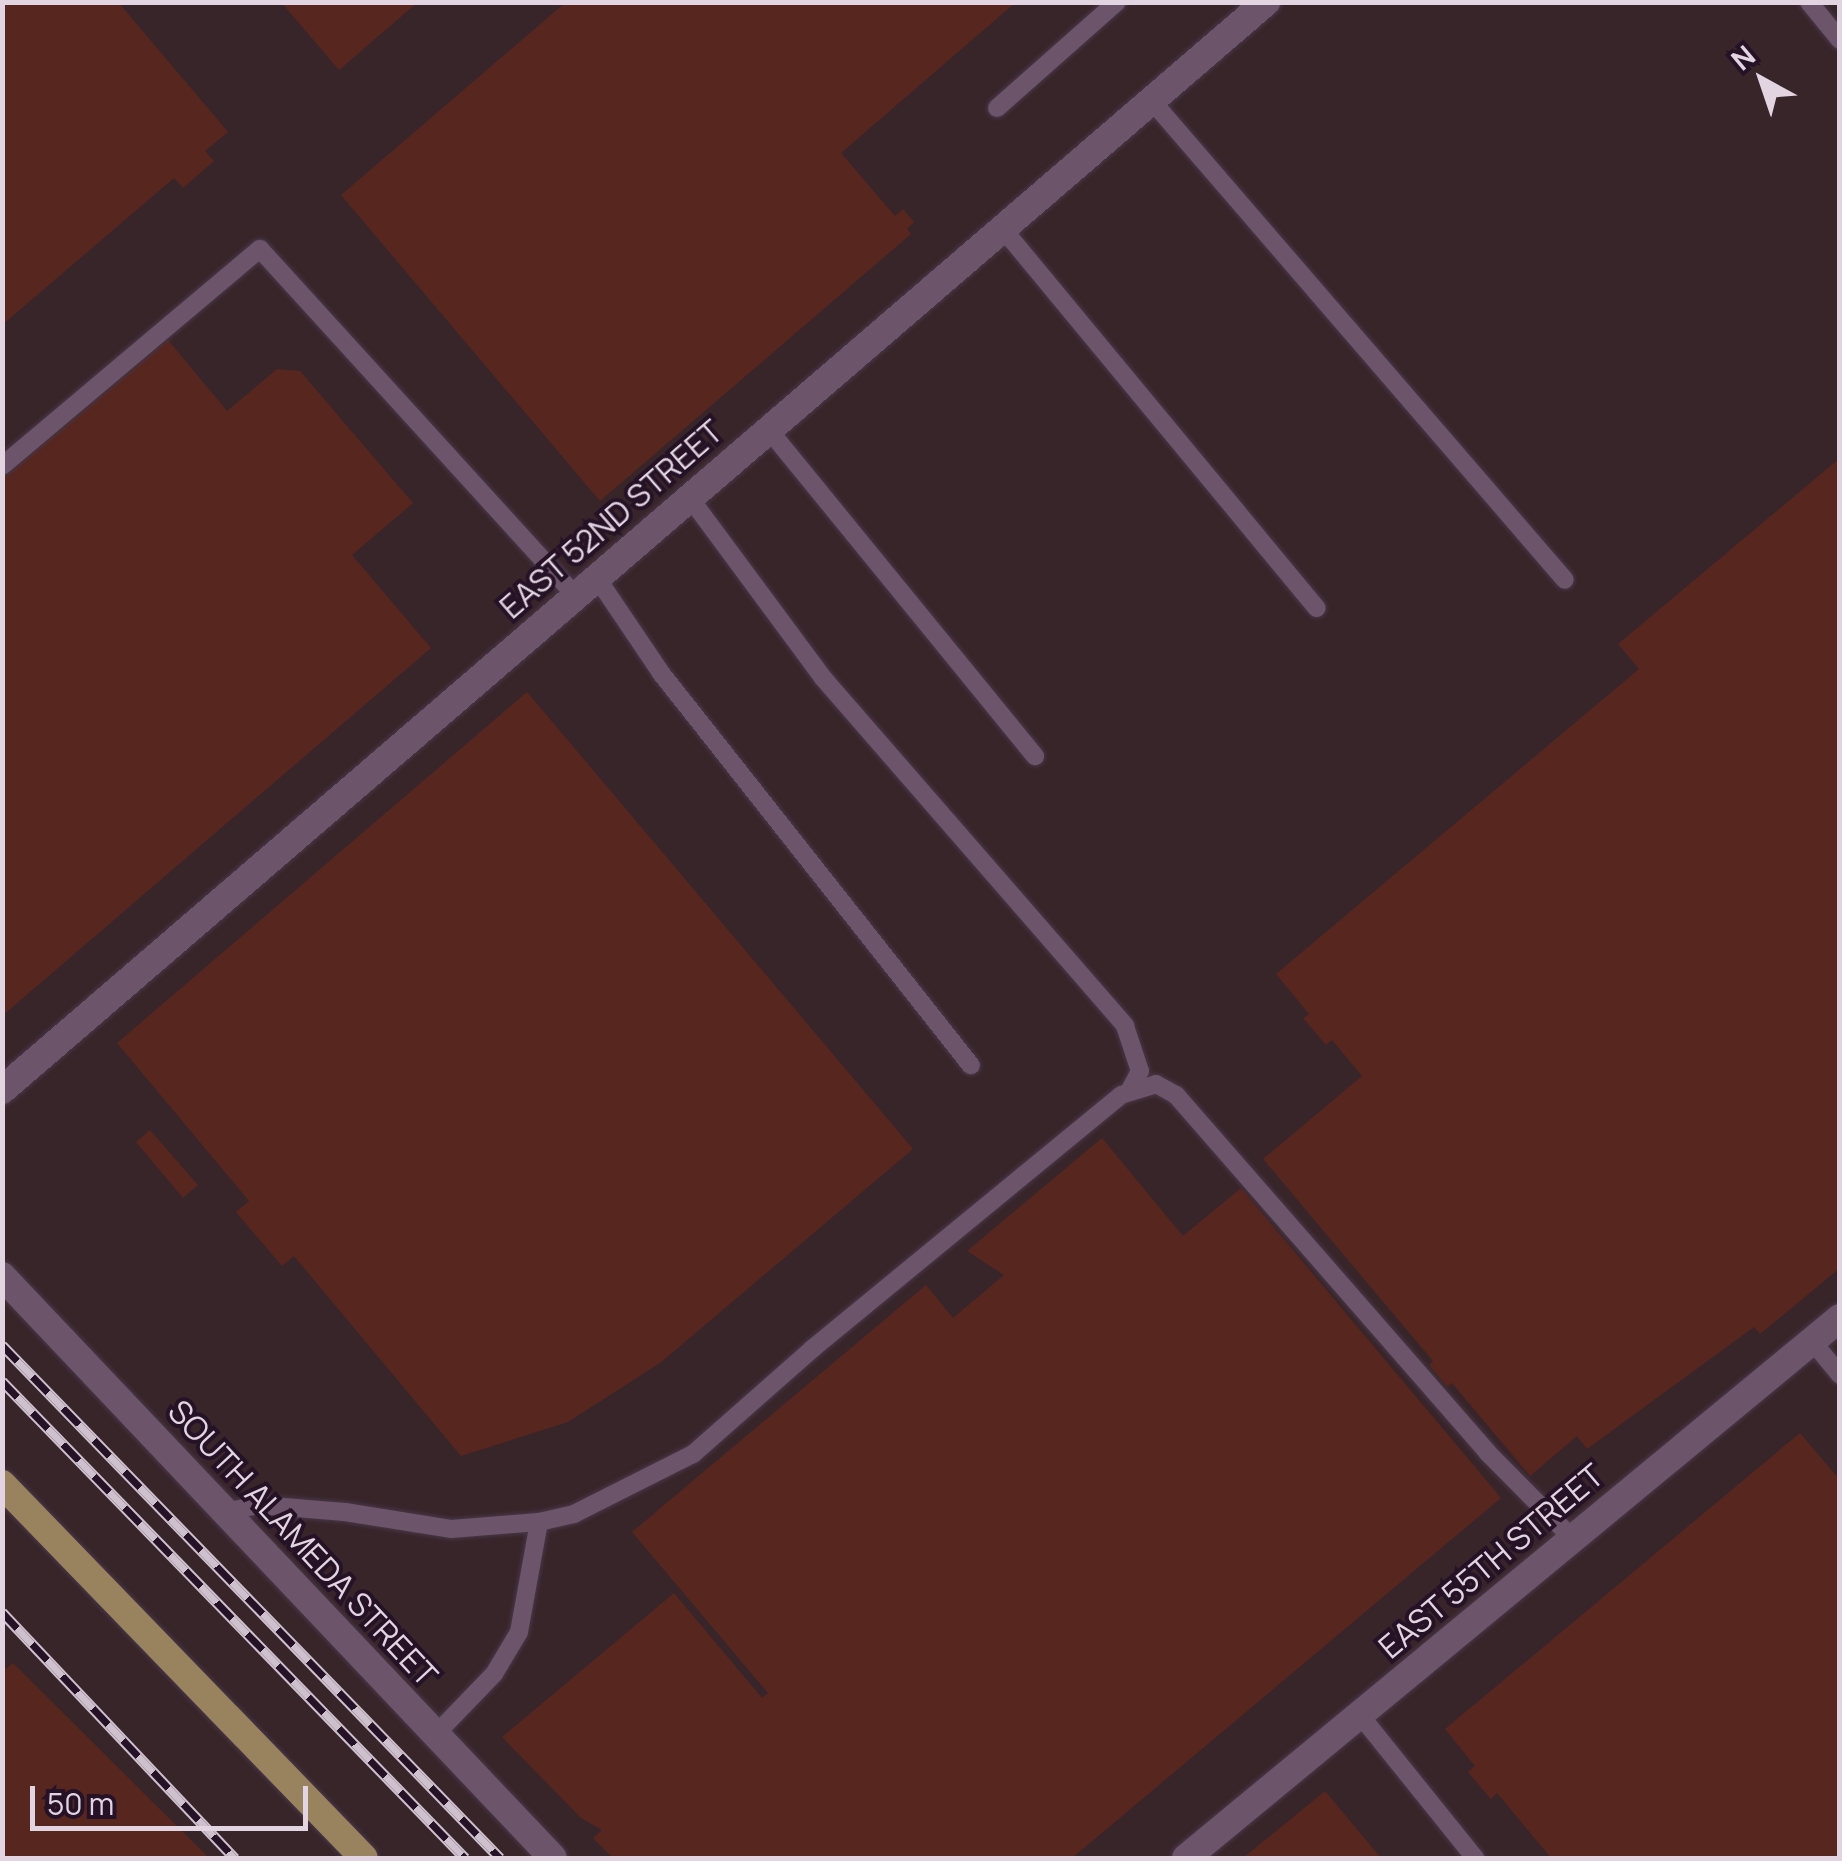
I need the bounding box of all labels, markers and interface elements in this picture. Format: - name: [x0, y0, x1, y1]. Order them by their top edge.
- north arrow: [1712, 30, 1812, 130]
- text: N: [1723, 36, 1763, 78]
- street label: EAST 52ND STREET: [492, 412, 730, 626]
- street label: SOUTH ALAMEDA STREET: [160, 1392, 446, 1694]
- street label: EAST 55TH STREET: [1371, 1456, 1611, 1666]
- scale bar: [35, 1766, 312, 1828]
- text: 50 m: [47, 1783, 114, 1824]

